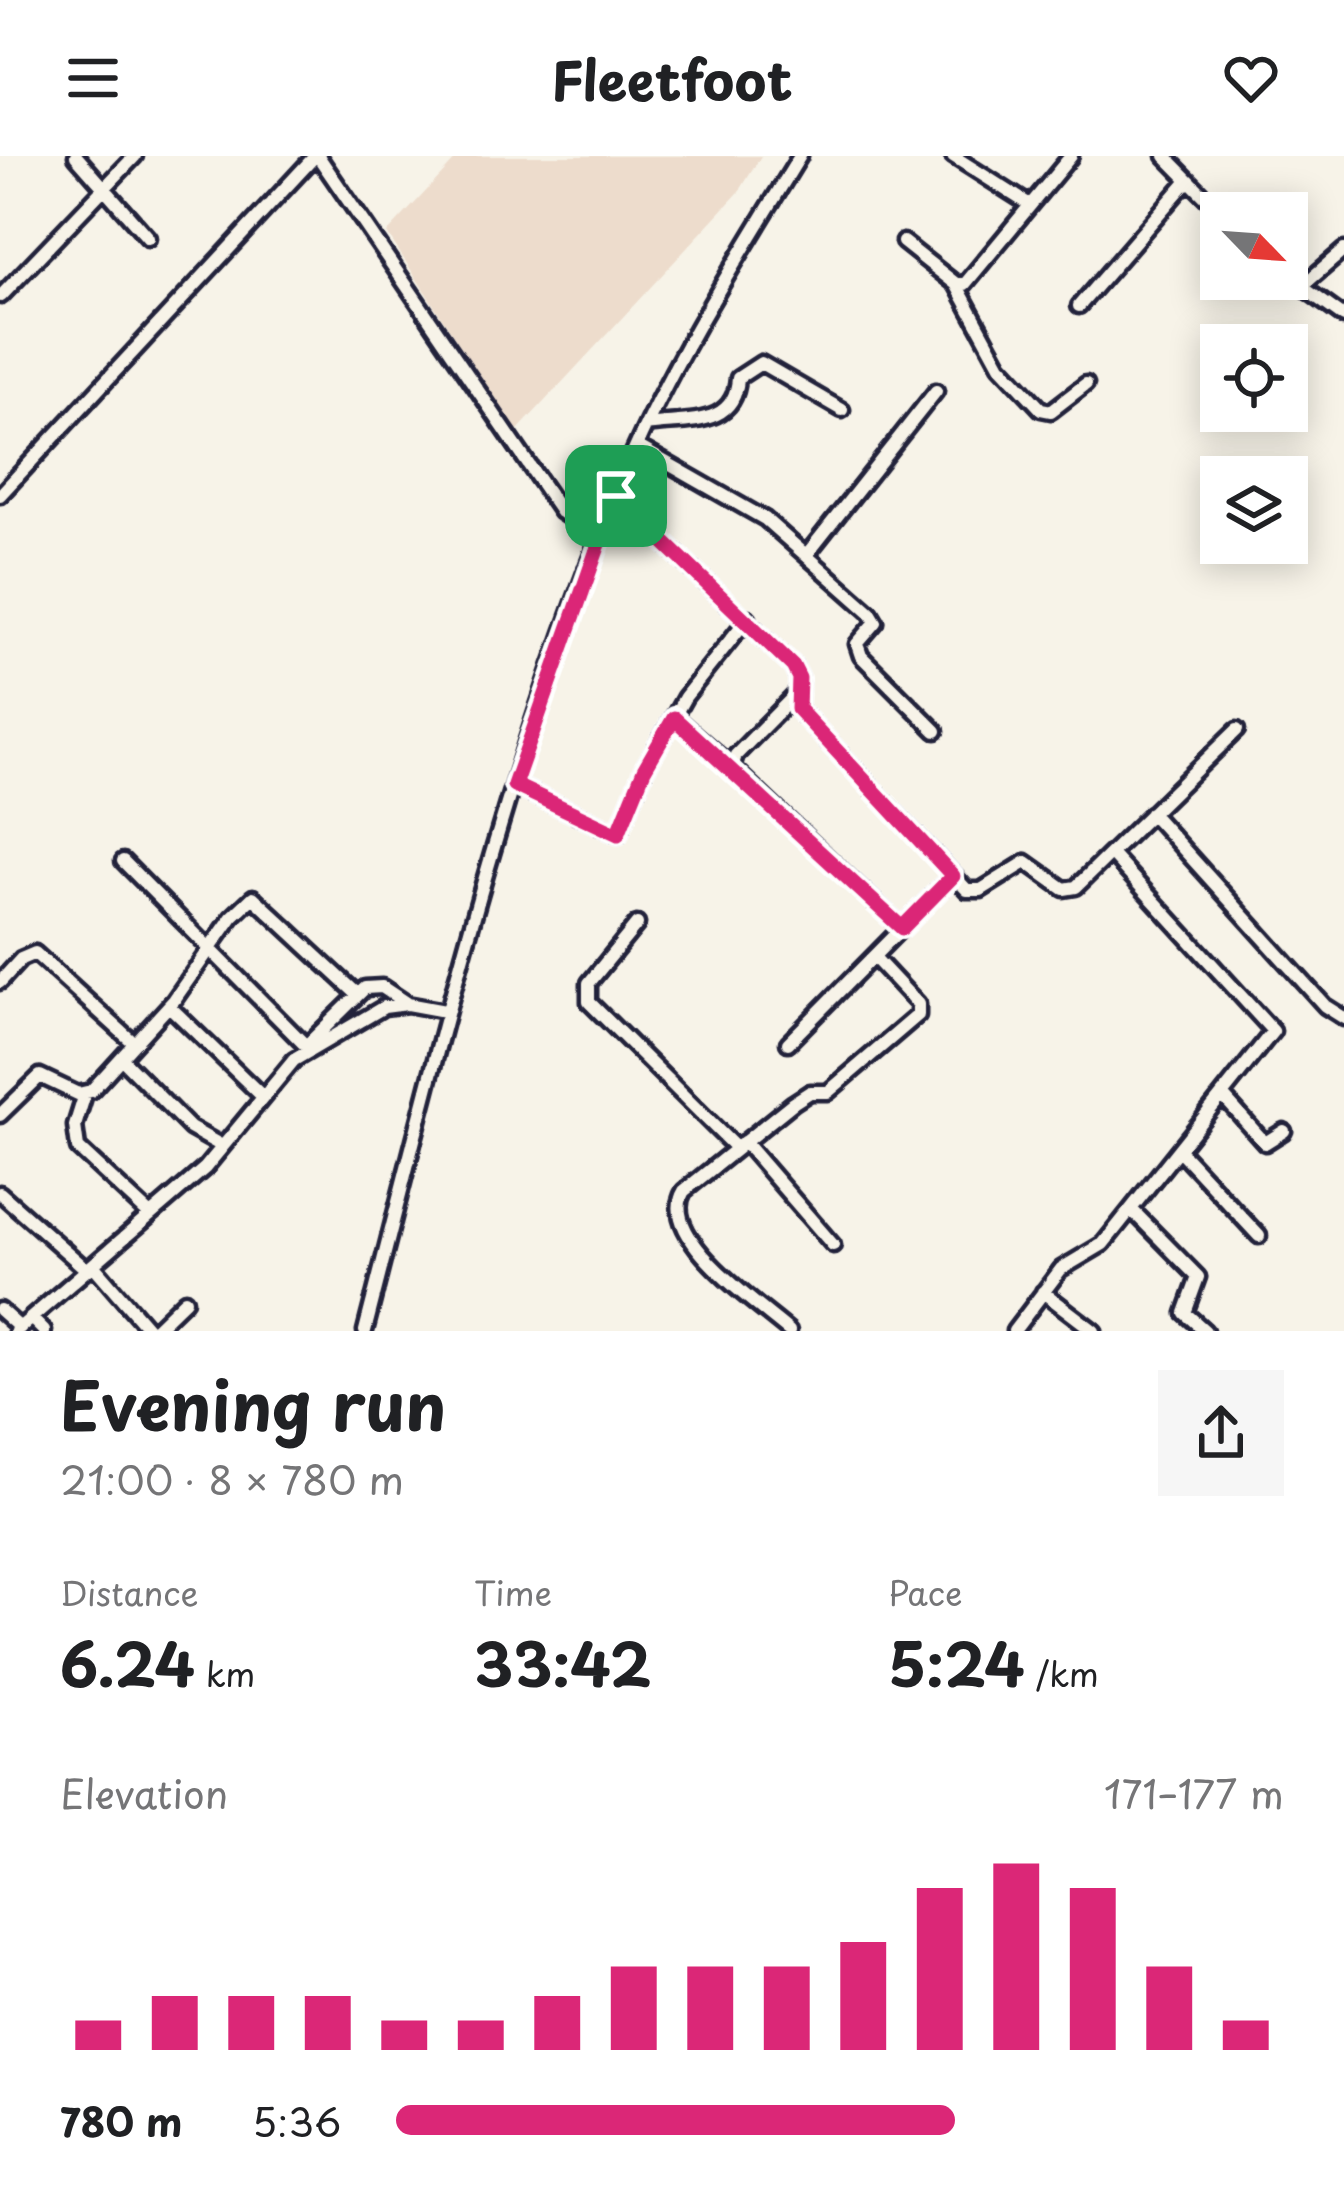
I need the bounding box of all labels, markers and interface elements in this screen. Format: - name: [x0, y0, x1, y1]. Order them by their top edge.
- text: Fleetfoot: [551, 38, 793, 119]
- icon: menu: [60, 45, 126, 111]
- icon: heart: [1218, 45, 1284, 111]
- north arrow: [1200, 192, 1308, 300]
- map controls: [1200, 192, 1308, 564]
- button: locate: [1200, 324, 1308, 432]
- pin: [565, 445, 667, 547]
- button: layers: [1200, 456, 1308, 564]
- icon: arrive: [583, 463, 649, 529]
- text: Evening run: [60, 1354, 446, 1453]
- button: share: [1158, 1370, 1284, 1496]
- text: 21:00 · 8 × 780 m: [60, 1449, 404, 1508]
- text: Distance: [60, 1567, 198, 1617]
- text: Time: [474, 1567, 552, 1617]
- text: Pace: [888, 1567, 962, 1617]
- text: 6.24: [60, 1617, 195, 1707]
- text: 33:42: [474, 1617, 651, 1707]
- text: 5:24: [888, 1617, 1025, 1707]
- text: km: [195, 1648, 255, 1698]
- text: /km: [1025, 1648, 1099, 1698]
- text: Elevation: [60, 1763, 228, 1822]
- text: 171–177 m: [1104, 1763, 1284, 1822]
- text: 780 m: [60, 2091, 182, 2150]
- text: 5:36: [252, 2091, 341, 2150]

